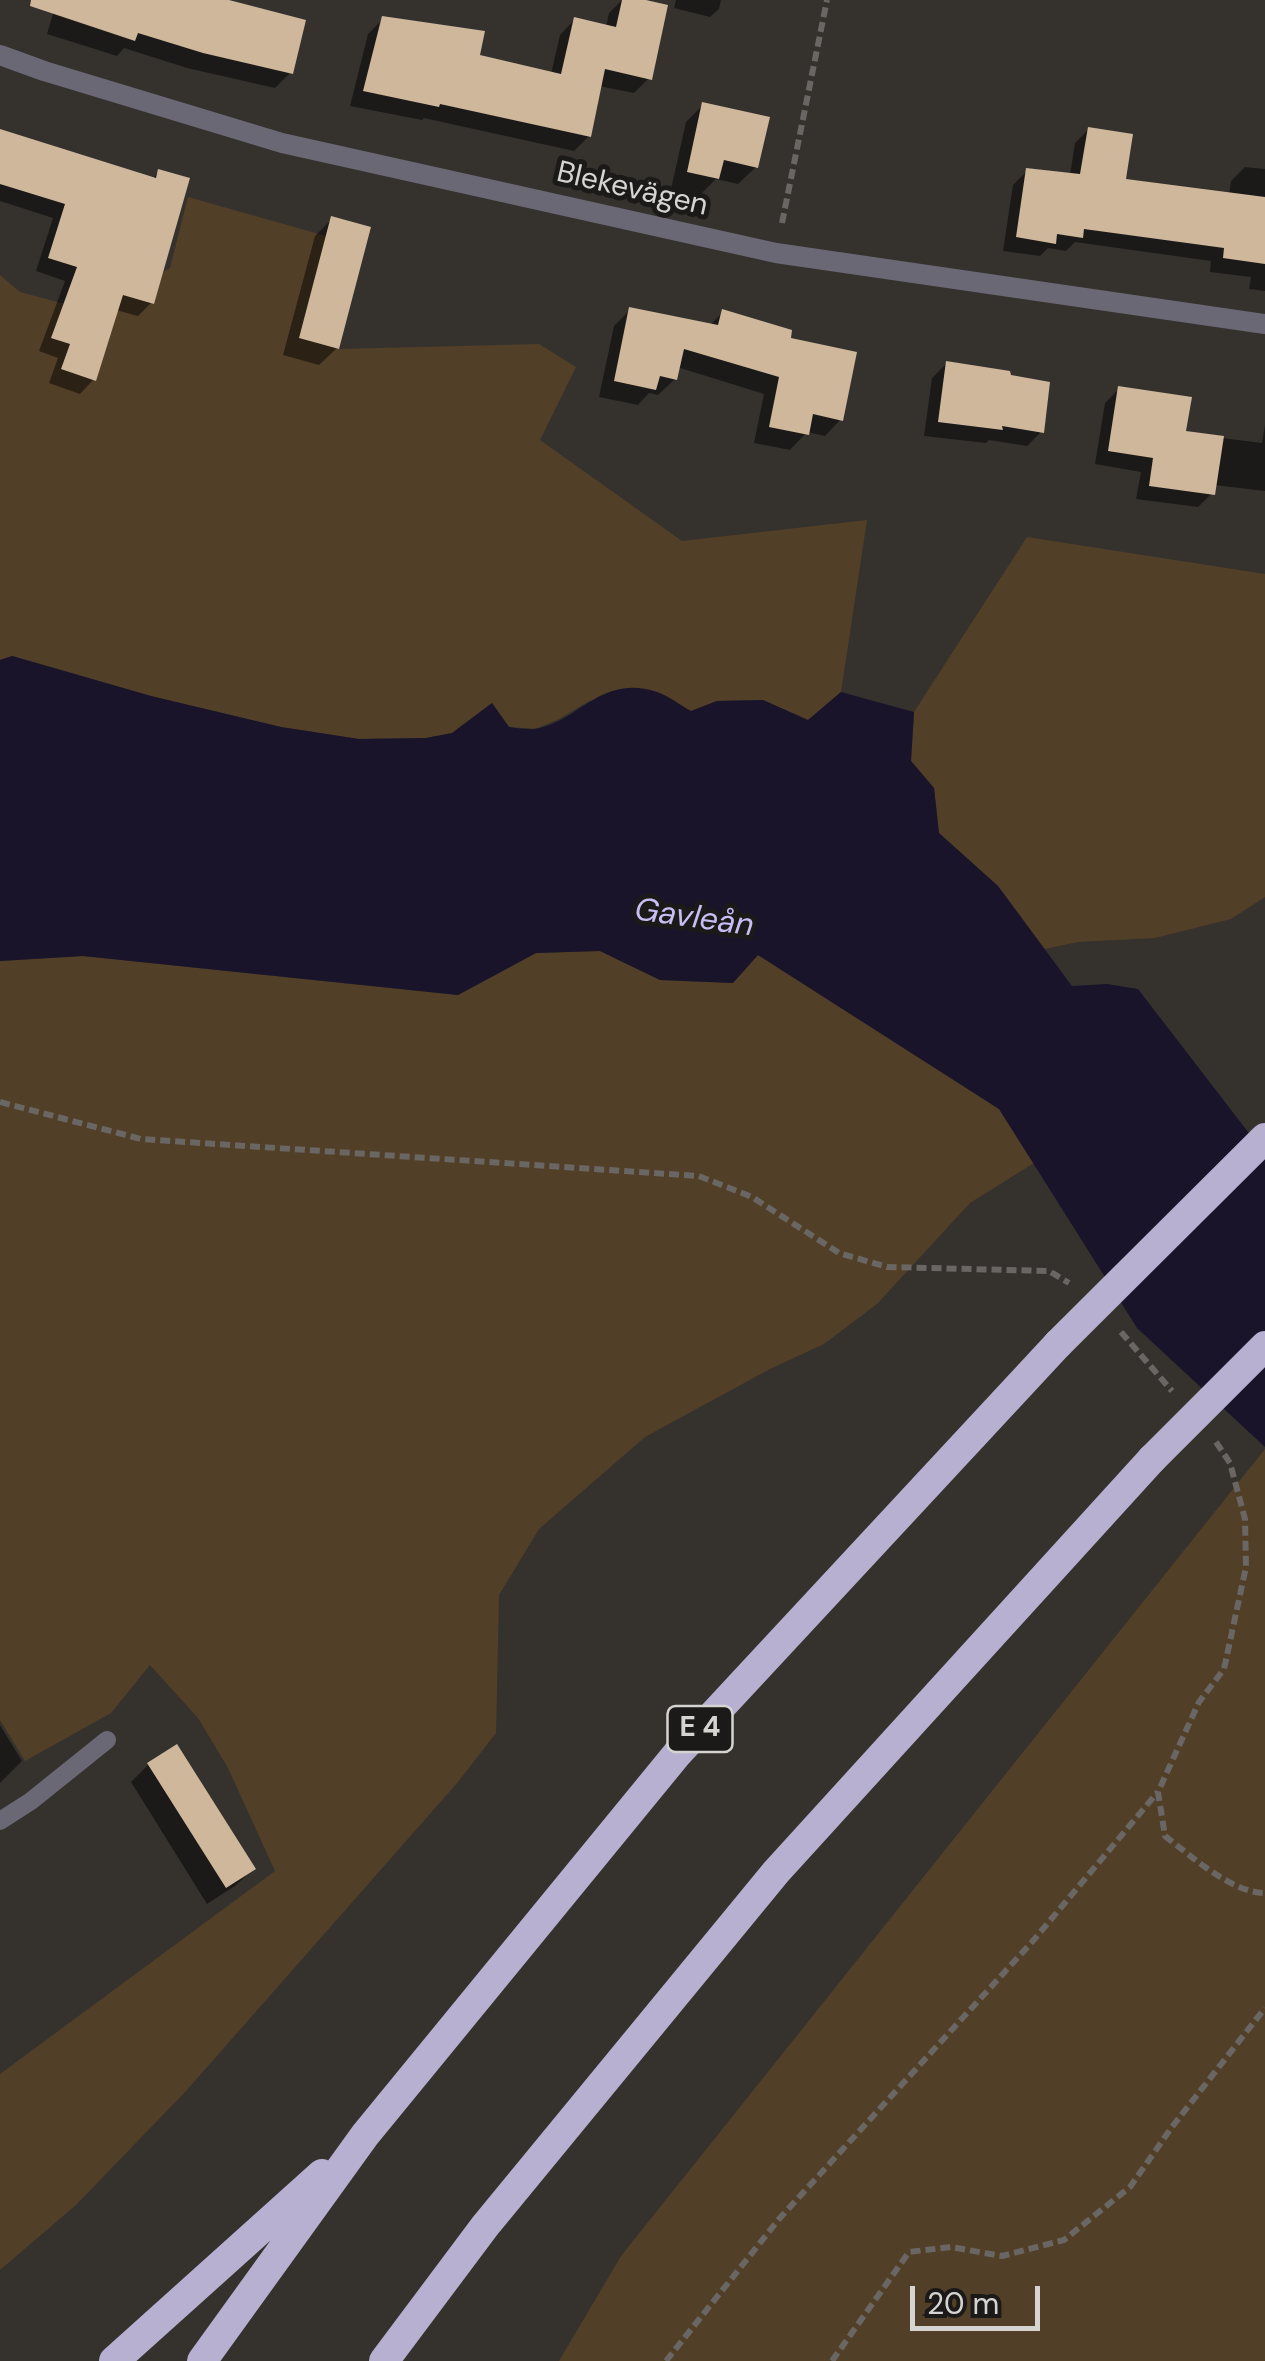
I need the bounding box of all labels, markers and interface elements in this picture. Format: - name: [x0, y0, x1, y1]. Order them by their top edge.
- street label: Blekevägen: [553, 155, 711, 225]
- water label: Gavleån: [632, 892, 756, 946]
- road number: E 4: [668, 1706, 732, 1752]
- scale bar: [915, 2266, 1045, 2328]
- text: 20 m: [927, 2284, 999, 2323]

